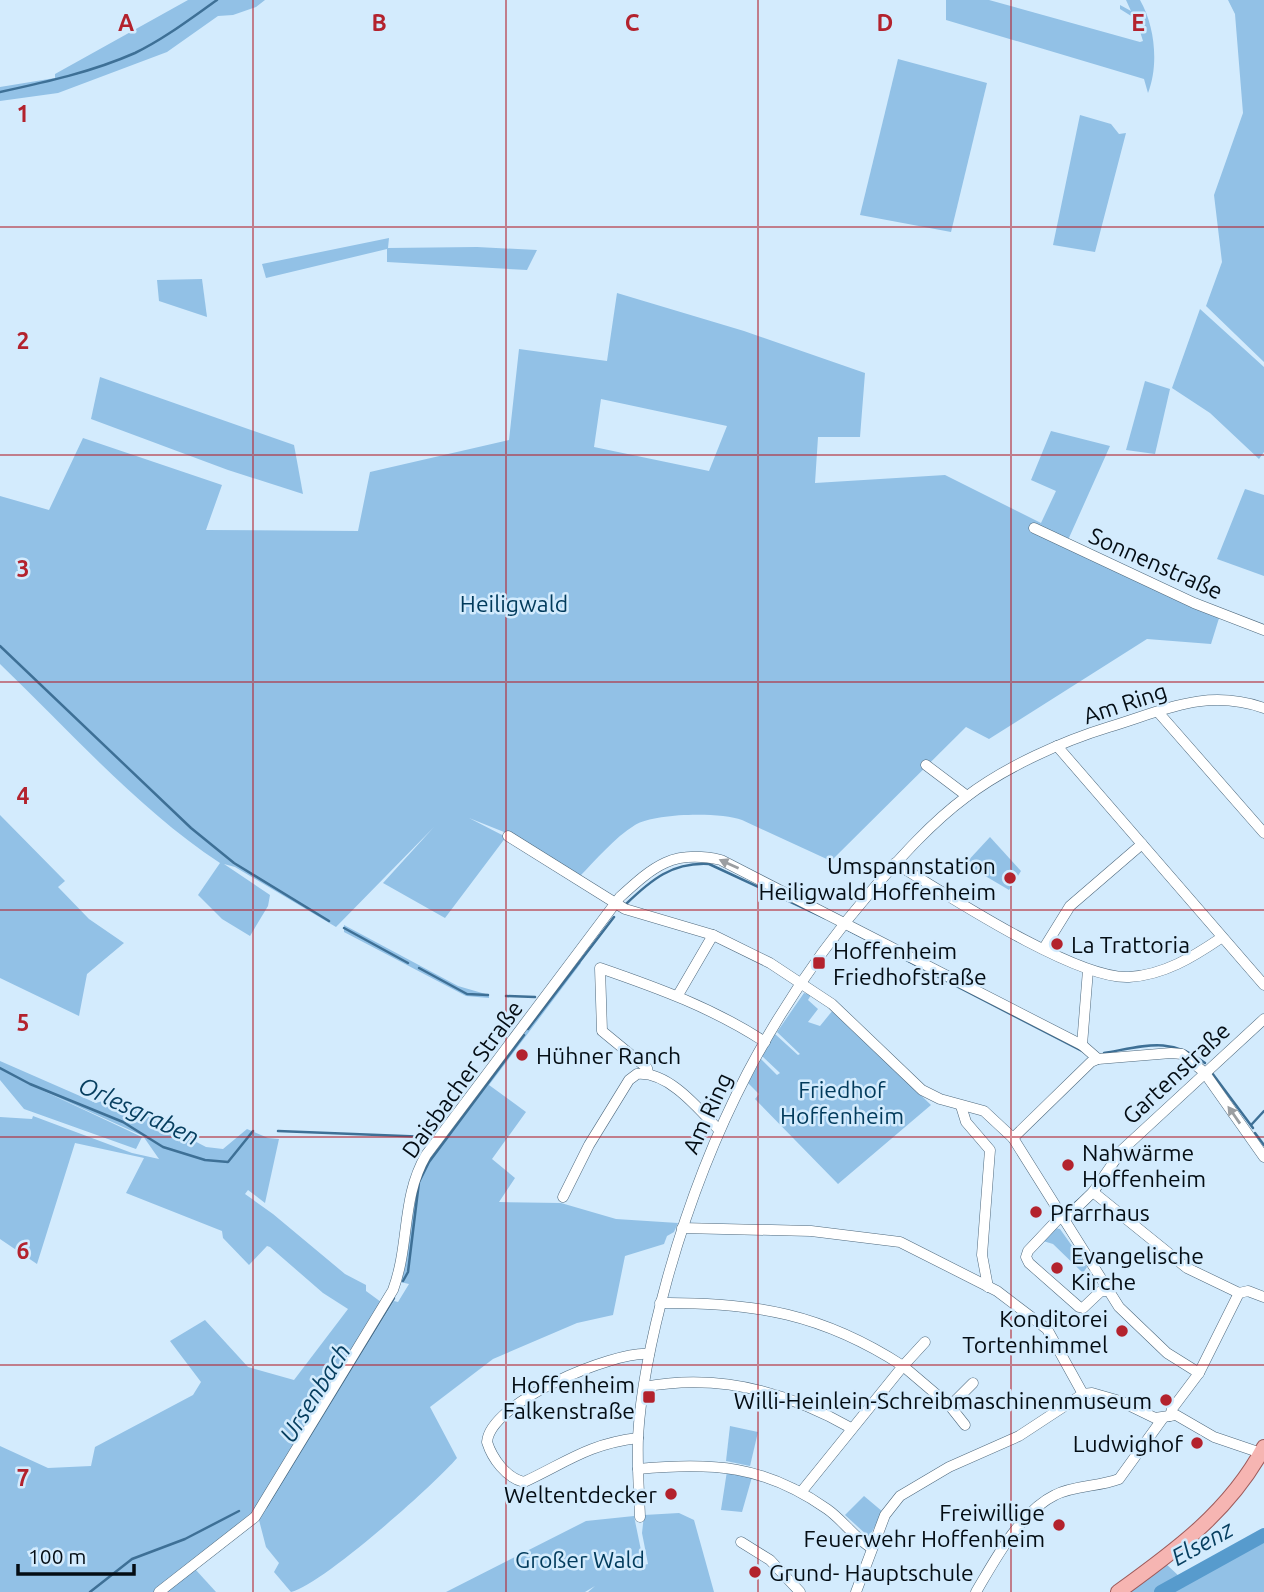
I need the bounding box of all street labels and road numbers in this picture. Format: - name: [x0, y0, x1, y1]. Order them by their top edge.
- street label: Sonnenstraße: [1085, 522, 1227, 604]
- street label: Am Ring: [1080, 678, 1170, 728]
- street label: Daisbacher Straße: [397, 996, 527, 1162]
- street label: Gartenstraße: [1117, 1017, 1235, 1129]
- street label: Am Ring: [677, 1069, 737, 1157]

